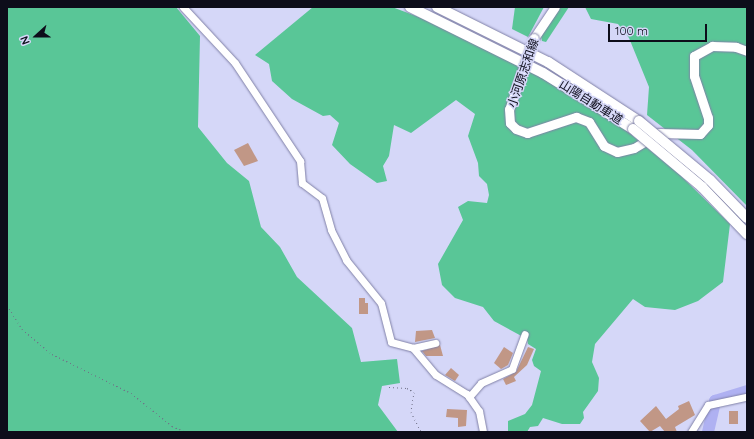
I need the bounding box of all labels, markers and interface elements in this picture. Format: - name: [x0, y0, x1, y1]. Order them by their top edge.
- north arrow: [16, 16, 56, 56]
- scale bar: [610, 16, 709, 42]
- text: 100 m: [615, 23, 648, 38]
- text: N: [17, 34, 33, 47]
- street label: 小河原志和線: [504, 37, 542, 109]
- street label: 山陽自動車道: [557, 77, 625, 127]

